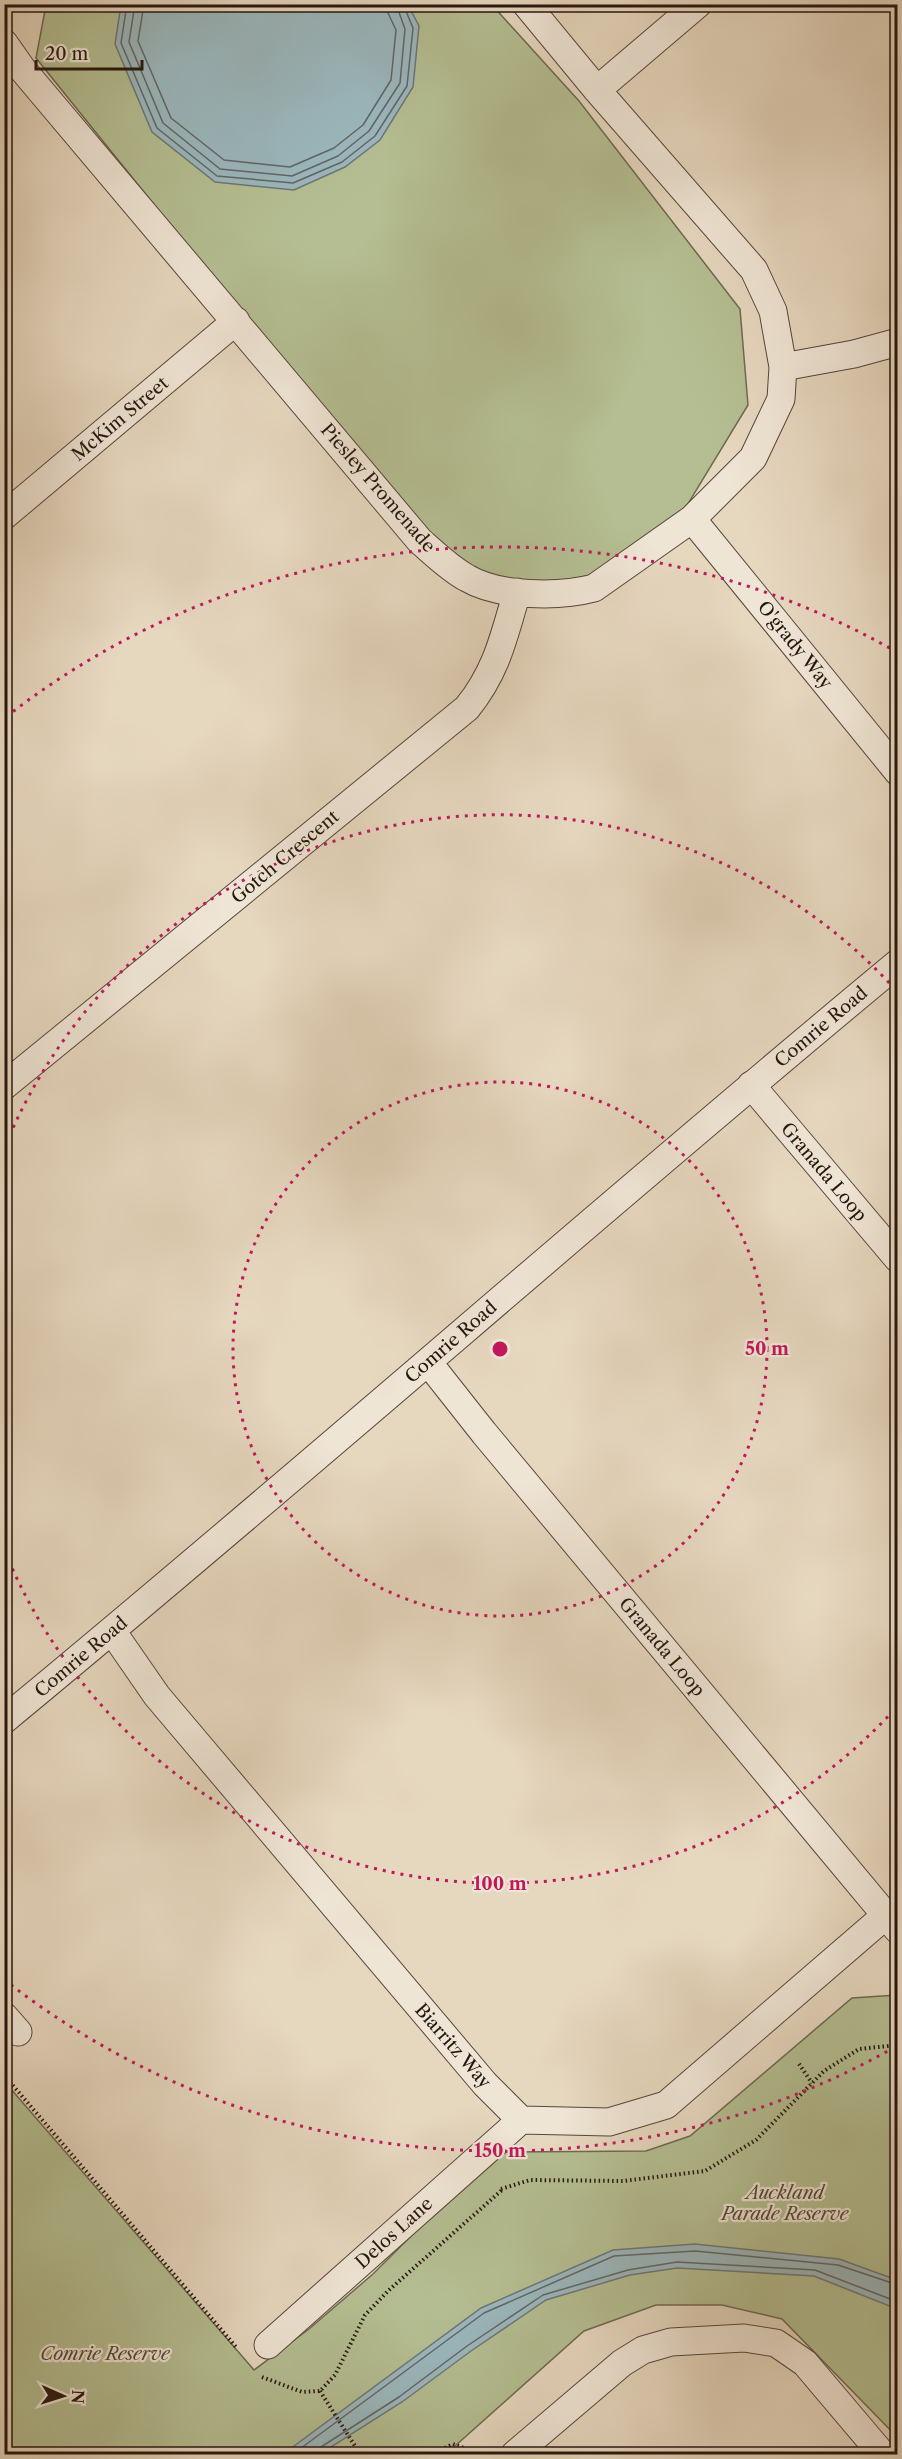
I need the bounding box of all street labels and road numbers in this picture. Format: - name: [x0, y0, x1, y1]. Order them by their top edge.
- street label: McKim Street: [67, 372, 173, 466]
- street label: Piesley Promenade: [316, 419, 440, 557]
- street label: O'grady Way: [753, 597, 838, 694]
- street label: Gotch Crescent: [227, 805, 344, 908]
- street label: Comrie Road: [770, 982, 872, 1072]
- street label: Granada Loop: [776, 1118, 872, 1226]
- street label: Comrie Road: [401, 1296, 501, 1388]
- street label: Granada Loop: [614, 1593, 710, 1701]
- street label: Comrie Road: [30, 1612, 132, 1702]
- street label: Biarritz Way: [410, 1999, 496, 2094]
- street label: Delos Lane: [351, 2193, 437, 2273]

